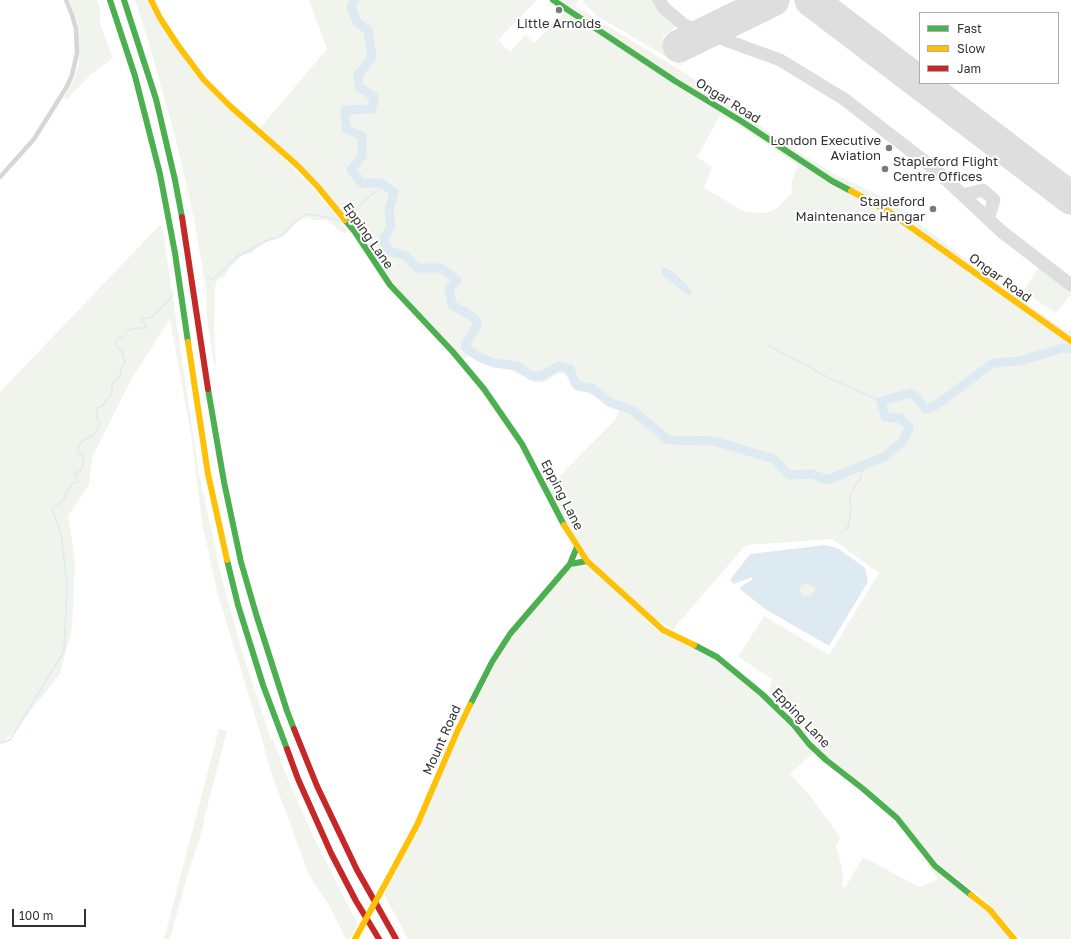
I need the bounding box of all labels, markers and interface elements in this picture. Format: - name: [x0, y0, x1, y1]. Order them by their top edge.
- marker: Little Arnolds: [554, 5, 564, 15]
- legend: [919, 12, 1059, 84]
- place label: Little Arnolds: [517, 16, 601, 32]
- text: Fast: [957, 21, 982, 36]
- text: Slow: [957, 41, 985, 56]
- text: Jam: [957, 61, 981, 76]
- street label: Ongar Road: [693, 75, 763, 127]
- place label: London Executive Aviation: [770, 133, 881, 164]
- marker: London Executive Aviation: [884, 143, 894, 153]
- place label: Stapleford Flight Centre Offices: [893, 154, 998, 185]
- marker: Stapleford Flight Centre Offices: [880, 164, 890, 174]
- place label: Stapleford Maintenance Hangar: [796, 194, 925, 225]
- street label: Epping Lane: [340, 200, 396, 272]
- marker: Stapleford Maintenance Hangar: [928, 204, 938, 214]
- street label: Ongar Road: [966, 250, 1034, 306]
- street label: Epping Lane: [538, 457, 586, 533]
- street label: Epping Lane: [769, 685, 833, 751]
- street label: Mount Road: [420, 703, 464, 777]
- scale bar: [14, 901, 88, 927]
- text: 100 m: [19, 908, 53, 923]

